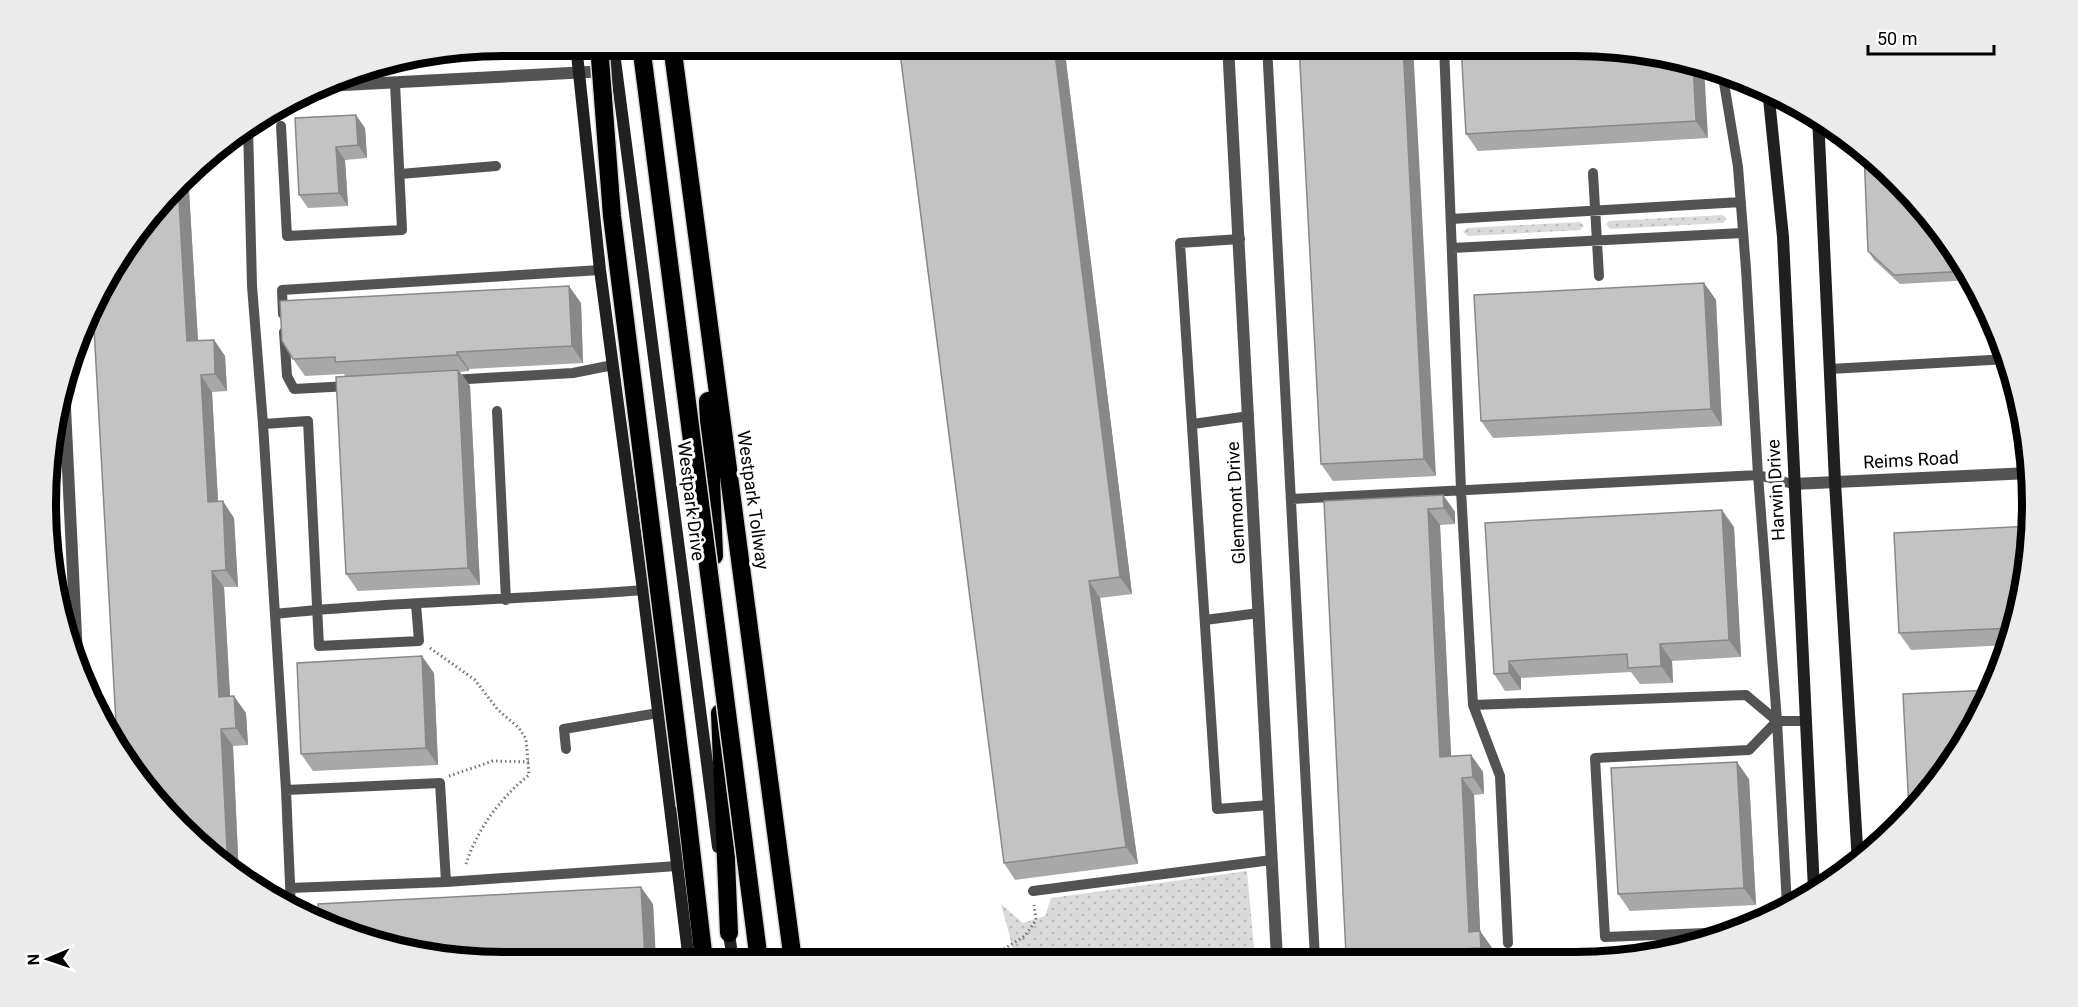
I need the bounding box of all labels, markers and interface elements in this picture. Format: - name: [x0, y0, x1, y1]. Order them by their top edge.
- scale bar: [1868, 18, 1994, 56]
- text: 50 m: [1877, 28, 1917, 49]
- street label: Westpark Tollway: [733, 429, 774, 571]
- street label: Harwin Drive: [1762, 439, 1789, 541]
- street label: Westpark Drive: [674, 440, 709, 562]
- street label: Glenmont Drive: [1222, 441, 1249, 565]
- street label: Reims Road: [1863, 447, 1959, 472]
- north arrow: [18, 929, 78, 989]
- text: N: [24, 954, 43, 965]

